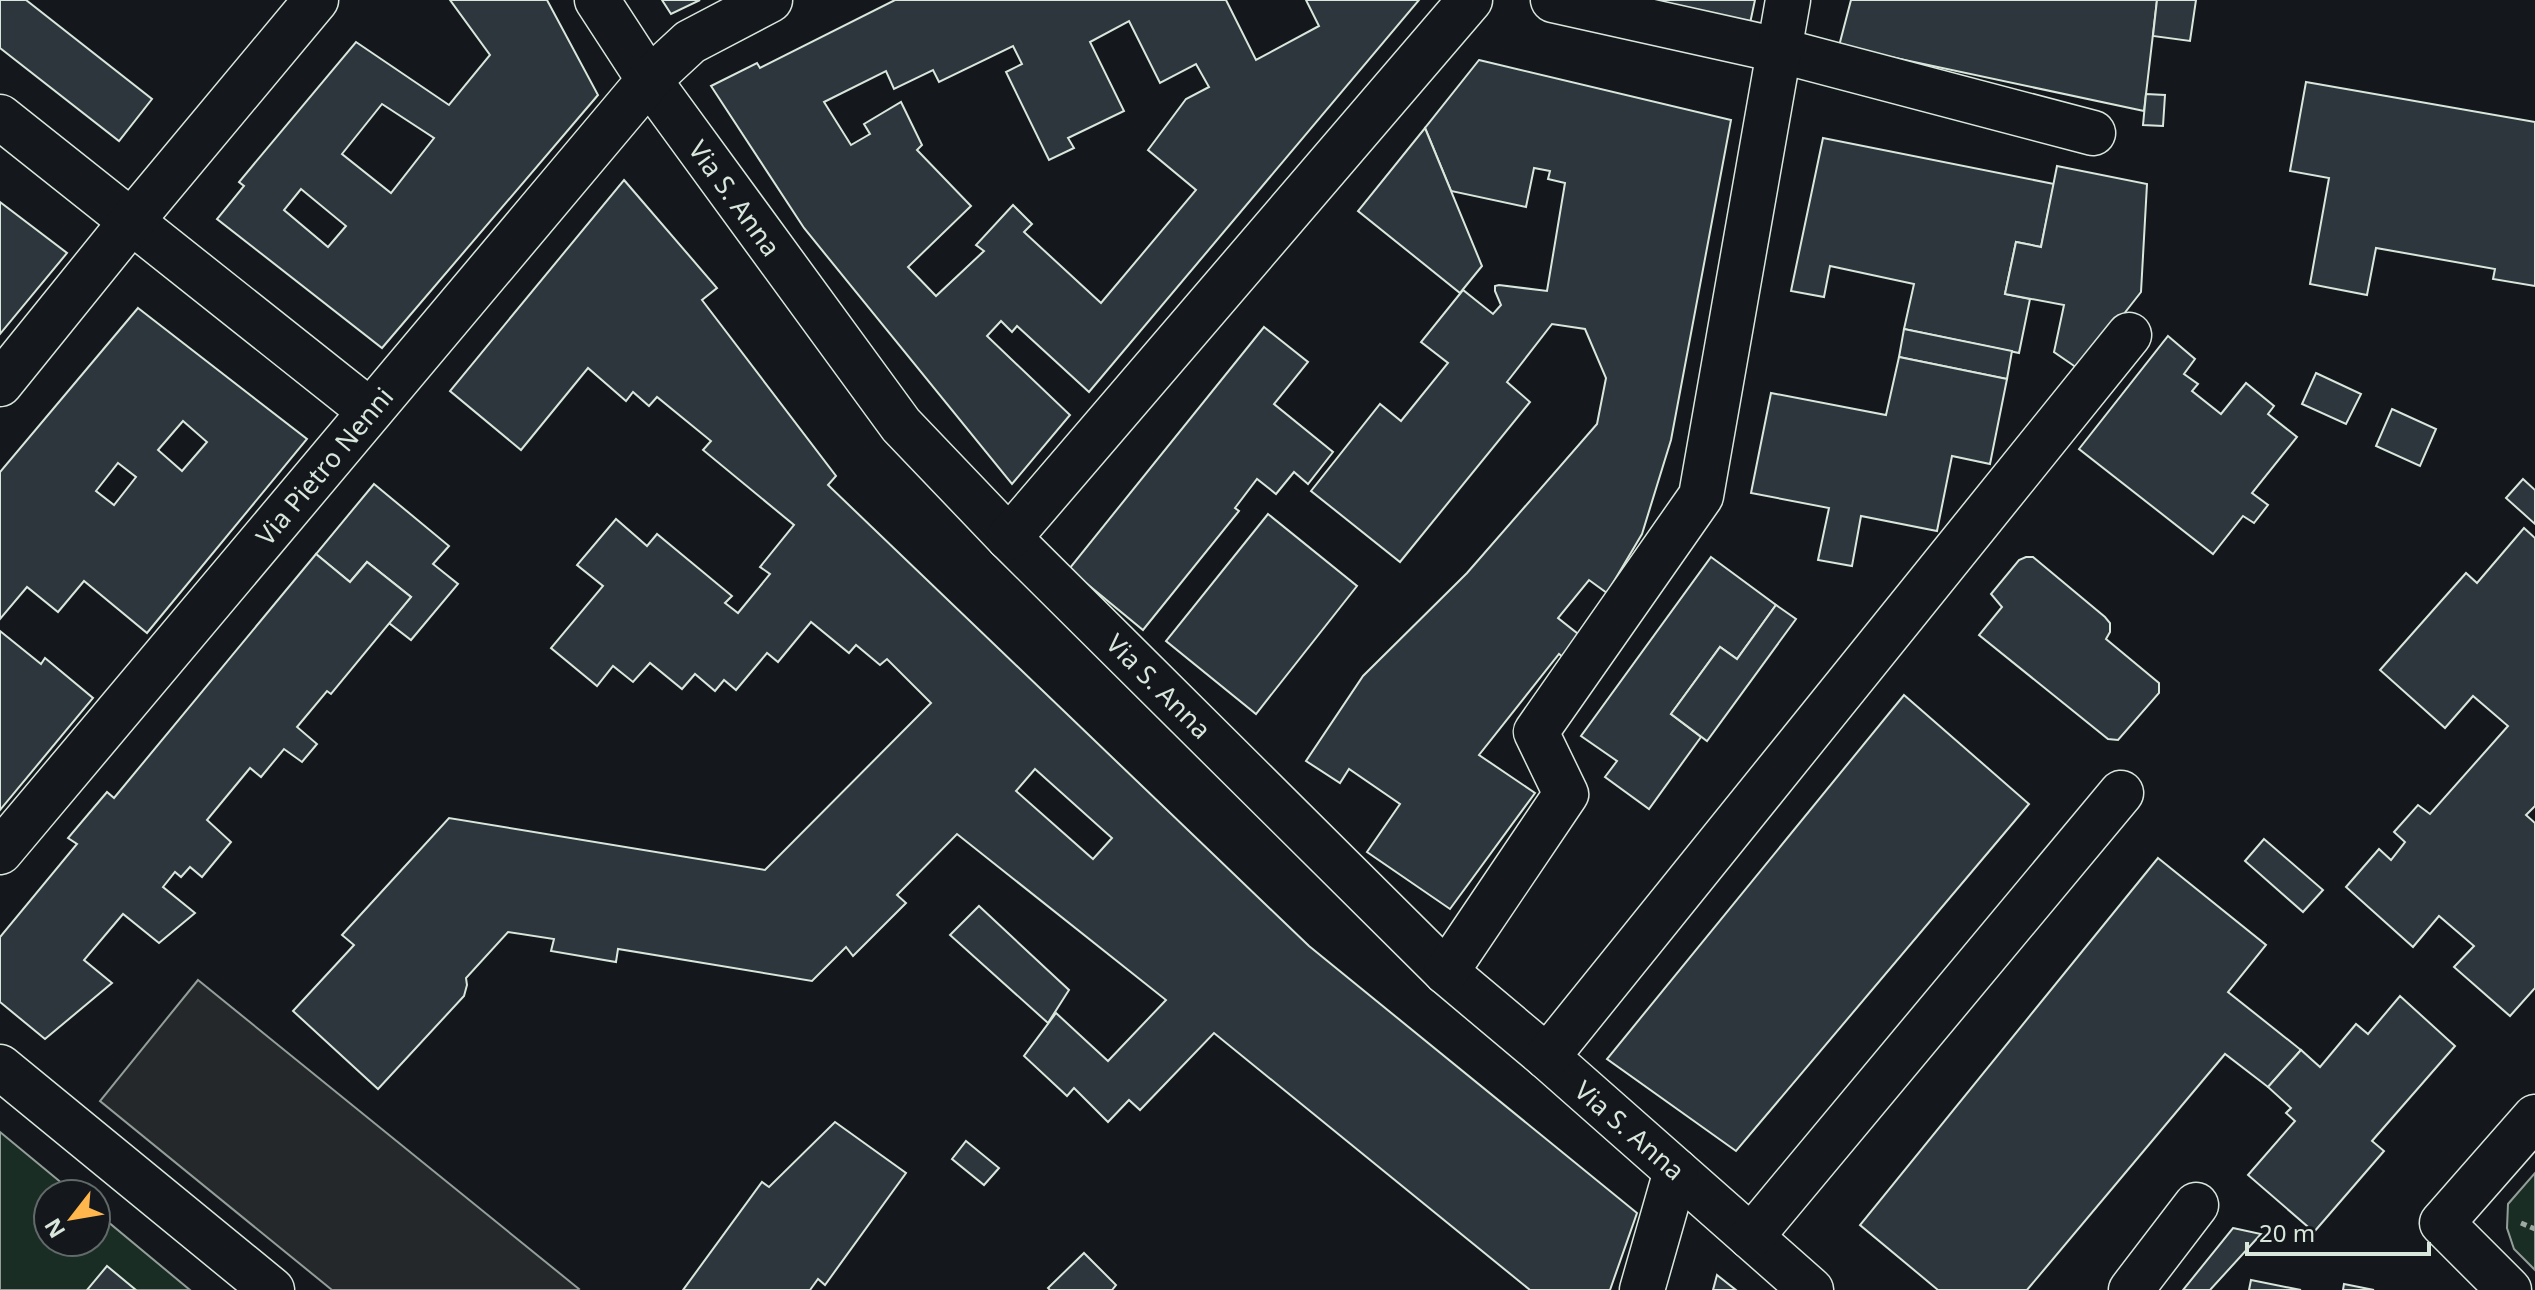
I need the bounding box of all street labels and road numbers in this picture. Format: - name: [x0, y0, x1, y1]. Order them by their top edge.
- street label: Via S. Anna: [681, 133, 789, 263]
- street label: Via Pietro Nenni: [247, 379, 401, 553]
- street label: Via S. Anna: [1099, 626, 1219, 746]
- street label: Via S. Anna: [1567, 1072, 1693, 1188]

